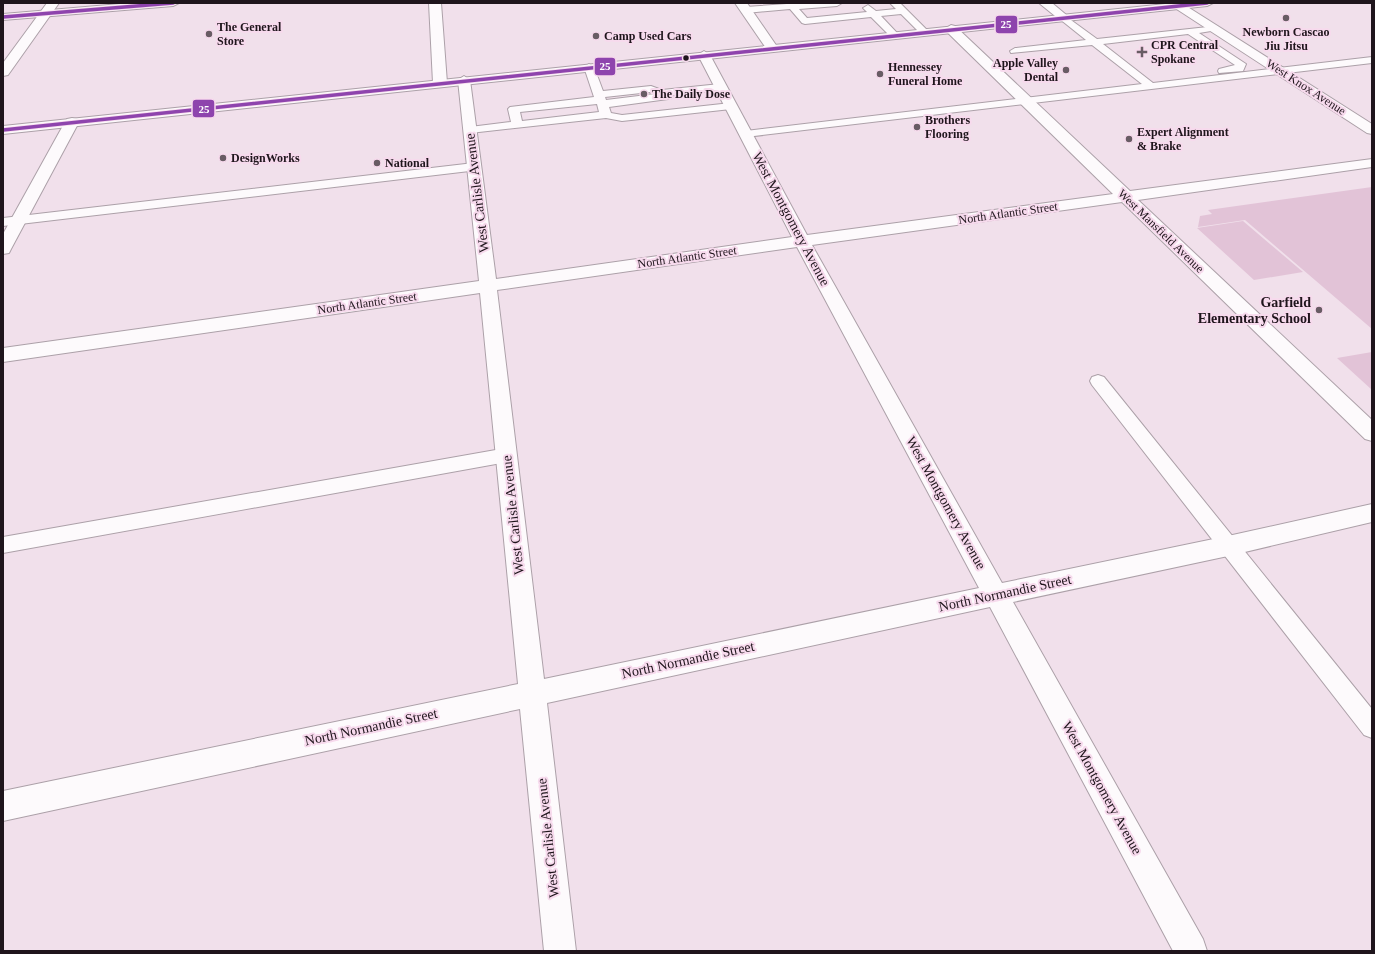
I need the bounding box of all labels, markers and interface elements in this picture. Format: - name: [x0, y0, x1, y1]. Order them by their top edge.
- marker: Newborn Cascao Jiu Jitsu: [1281, 13, 1291, 23]
- line badge: 25: [995, 15, 1018, 34]
- text: 25: [1001, 18, 1012, 30]
- place label: The General Store: [217, 20, 282, 48]
- place label: Newborn Cascao Jiu Jitsu: [1243, 25, 1330, 53]
- marker: The General Store: [204, 29, 214, 39]
- place label: Camp Used Cars: [604, 29, 692, 43]
- marker: Camp Used Cars: [591, 31, 601, 41]
- place label: CPR Central Spokane: [1151, 38, 1219, 66]
- marker: CPR Central Spokane: [1136, 46, 1148, 58]
- unlabelled marker: [681, 53, 691, 63]
- place label: Apple Valley Dental: [993, 56, 1059, 84]
- street label: West Knox Avenue: [1264, 56, 1348, 118]
- line badge: 25: [594, 57, 616, 76]
- text: 25: [600, 60, 611, 72]
- place label: Hennessey Funeral Home: [888, 60, 963, 88]
- marker: Apple Valley Dental: [1061, 65, 1071, 75]
- marker: Hennessey Funeral Home: [875, 69, 885, 79]
- place label: The Daily Dose: [652, 87, 731, 101]
- marker: The Daily Dose: [639, 89, 649, 99]
- line badge: 25: [192, 99, 215, 118]
- text: 25: [199, 103, 210, 115]
- place label: Brothers Flooring: [925, 113, 970, 141]
- marker: Brothers Flooring: [912, 122, 922, 132]
- place label: Expert Alignment & Brake: [1137, 125, 1229, 153]
- street label: West Carlisle Avenue: [462, 133, 492, 253]
- marker: Expert Alignment & Brake: [1124, 134, 1134, 144]
- street label: West Montgomery Avenue: [749, 149, 833, 289]
- place label: DesignWorks: [231, 151, 300, 165]
- marker: DesignWorks: [218, 153, 228, 163]
- place label: National: [385, 156, 430, 170]
- marker: National: [372, 158, 382, 168]
- street label: West Mansfield Avenue: [1115, 186, 1207, 276]
- street label: North Atlantic Street: [958, 199, 1059, 227]
- street label: North Atlantic Street: [637, 243, 738, 271]
- street label: North Atlantic Street: [317, 289, 418, 317]
- place label: Garfield Elementary School: [1198, 295, 1311, 326]
- marker: Garfield Elementary School: [1314, 305, 1324, 315]
- street label: West Montgomery Avenue: [903, 434, 989, 572]
- street label: West Carlisle Avenue: [499, 455, 527, 575]
- street label: North Normandie Street: [937, 572, 1073, 614]
- street label: North Normandie Street: [620, 639, 756, 681]
- street label: North Normandie Street: [303, 706, 439, 748]
- street label: West Montgomery Avenue: [1059, 719, 1145, 857]
- street label: West Carlisle Avenue: [534, 778, 562, 898]

